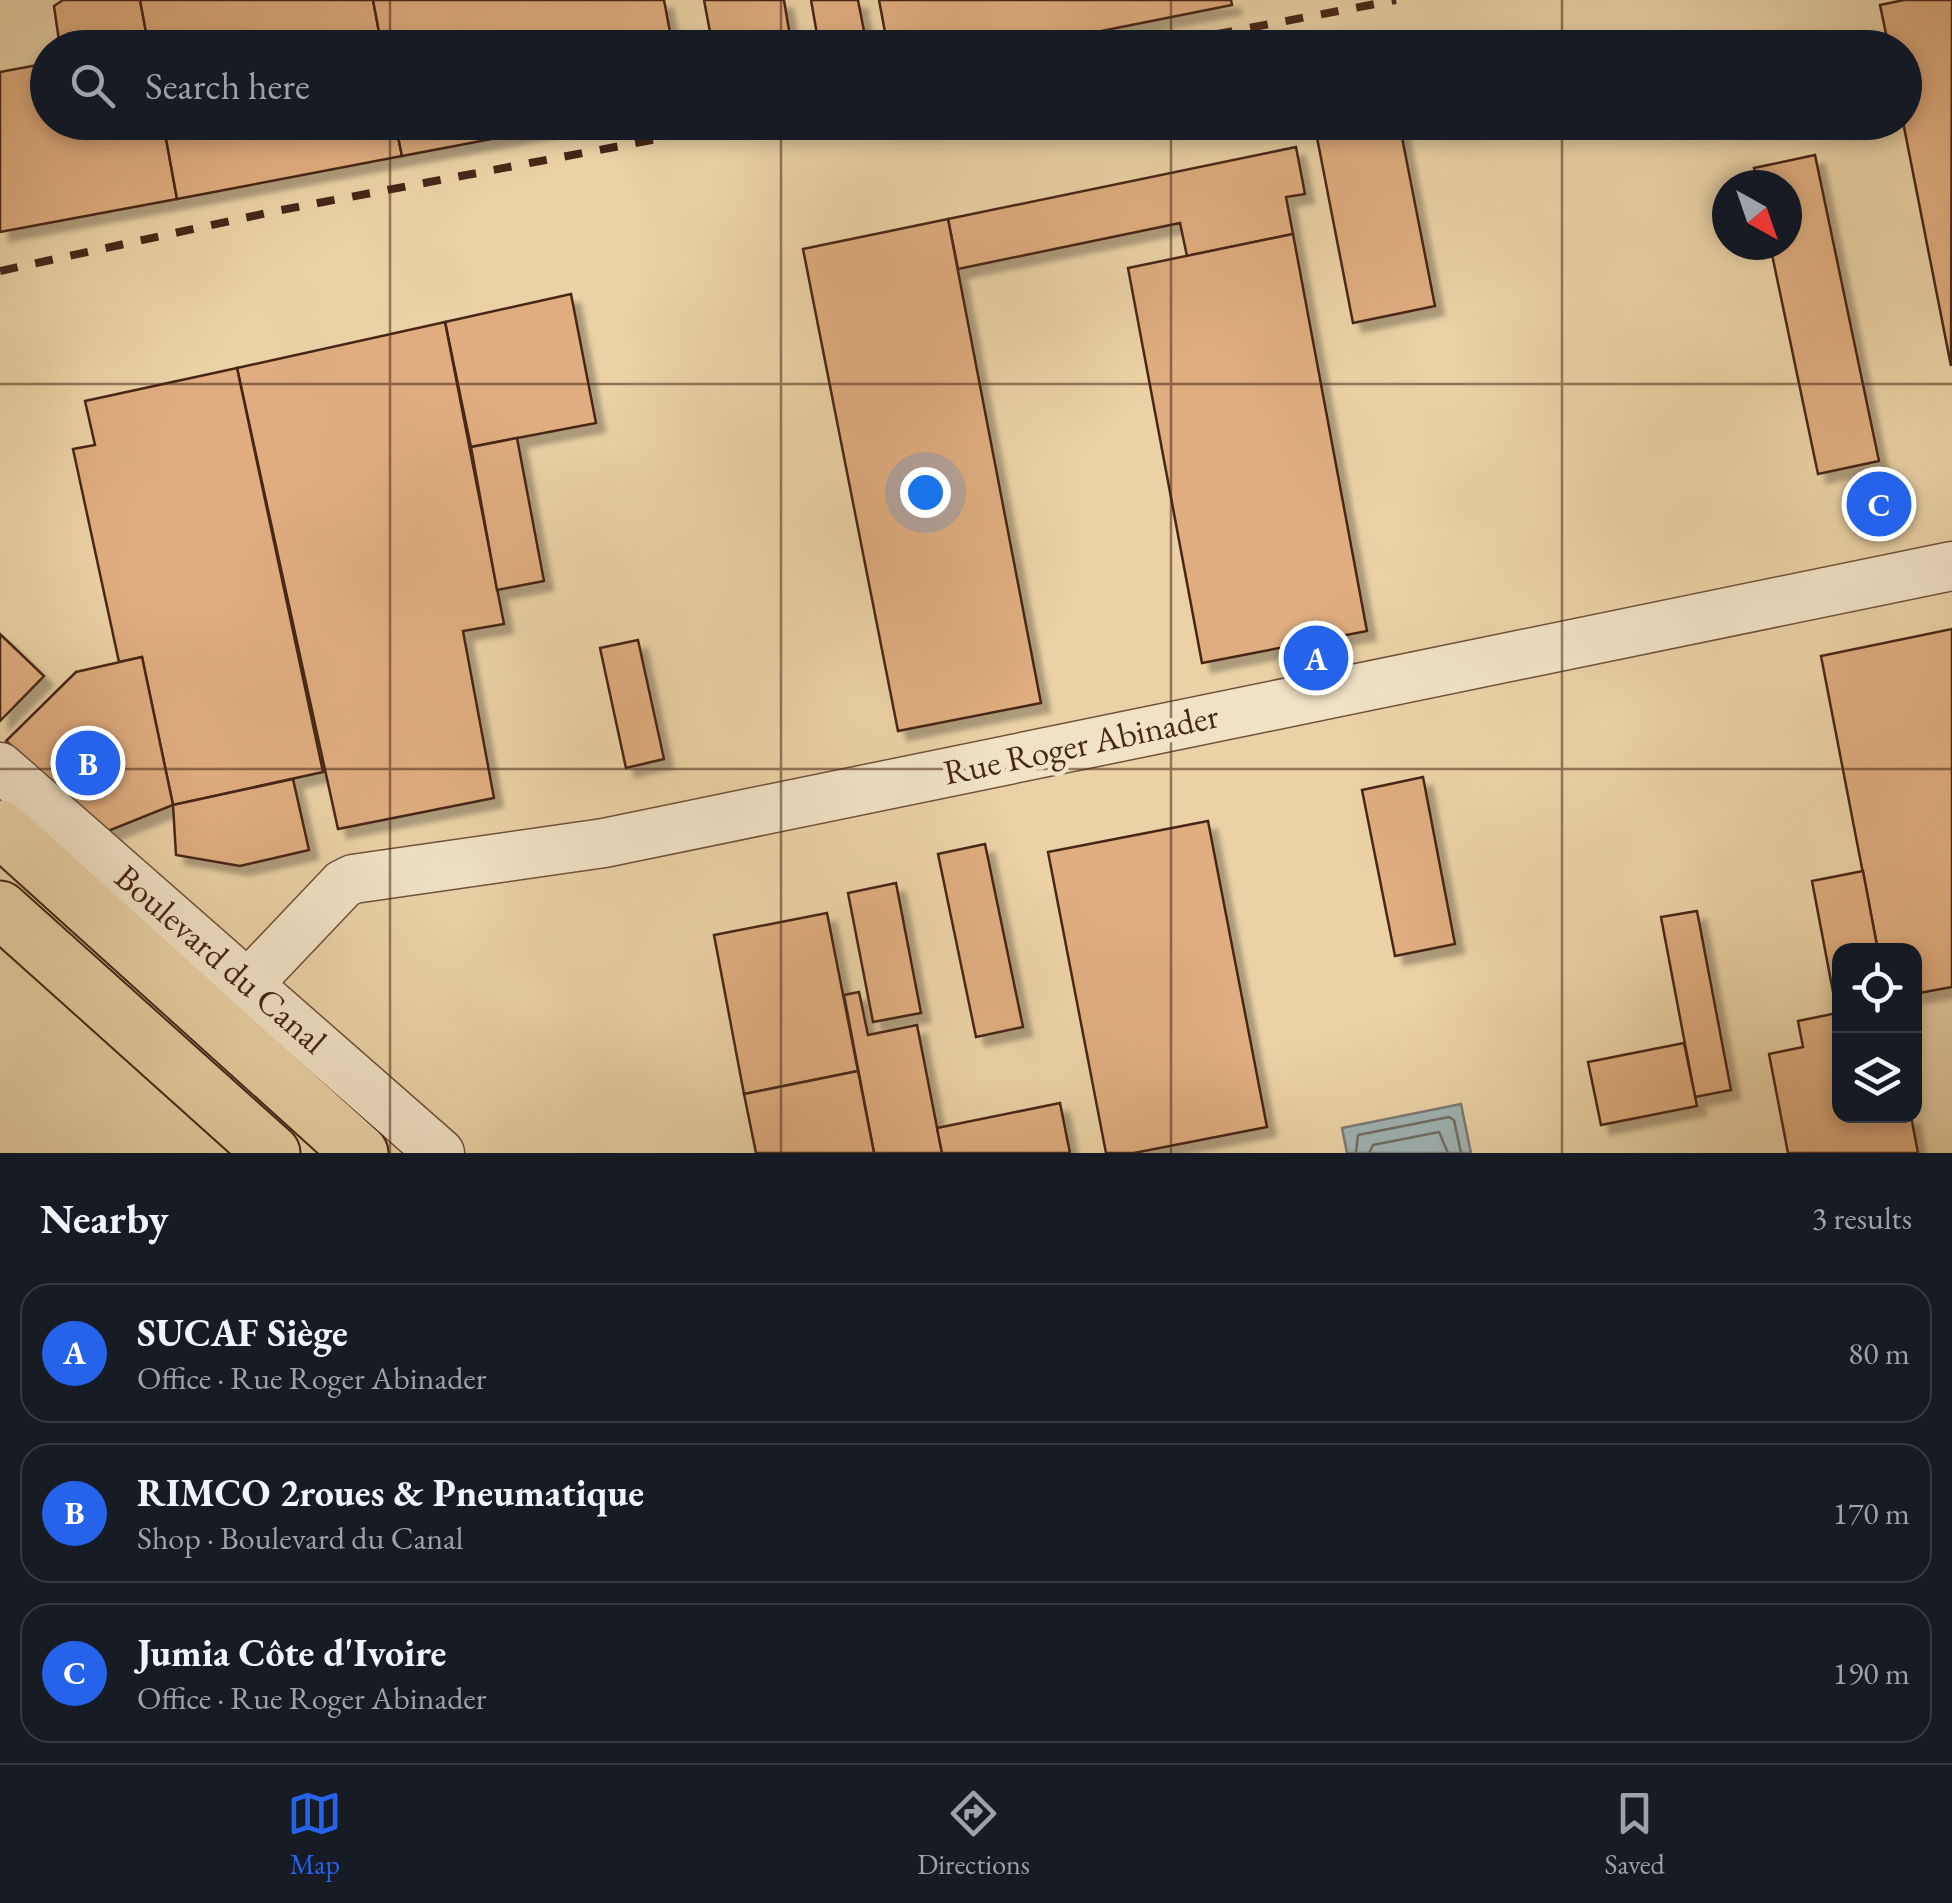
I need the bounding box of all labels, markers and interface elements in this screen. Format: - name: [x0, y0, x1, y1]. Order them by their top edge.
- search box: [30, 30, 1922, 140]
- icon: search: [65, 58, 120, 113]
- text: Search here: [145, 61, 310, 110]
- north arrow: [1712, 170, 1802, 260]
- pin: C: [1846, 466, 1912, 542]
- your location: [900, 467, 951, 518]
- pin: A: [1284, 620, 1348, 696]
- street label: Rue Roger Abinader: [939, 692, 1223, 795]
- pin: B: [56, 726, 120, 800]
- street label: Boulevard du Canal: [106, 854, 337, 1063]
- map controls: [1832, 943, 1922, 1123]
- button: locate: [1832, 943, 1922, 1033]
- button: layers: [1832, 1033, 1922, 1123]
- text: Nearby: [40, 1191, 169, 1246]
- text: 3 results: [1812, 1197, 1912, 1239]
- text: SUCAF Siège: [137, 1308, 348, 1357]
- text: A: [63, 1332, 86, 1374]
- text: 80 m: [1848, 1332, 1910, 1374]
- text: Office · Rue Roger Abinader: [137, 1357, 487, 1399]
- text: RIMCO 2roues & Pneumatique: [137, 1468, 644, 1517]
- text: B: [64, 1492, 85, 1534]
- text: 170 m: [1833, 1492, 1910, 1534]
- text: Shop · Boulevard du Canal: [137, 1517, 464, 1559]
- text: Jumia Côte d'Ivoire: [137, 1628, 446, 1677]
- text: C: [63, 1652, 86, 1694]
- text: 190 m: [1833, 1652, 1910, 1694]
- text: Office · Rue Roger Abinader: [137, 1677, 487, 1719]
- tab: Map: [287, 1786, 342, 1882]
- tab: Directions: [917, 1786, 1030, 1882]
- tab: Saved: [1605, 1786, 1665, 1882]

